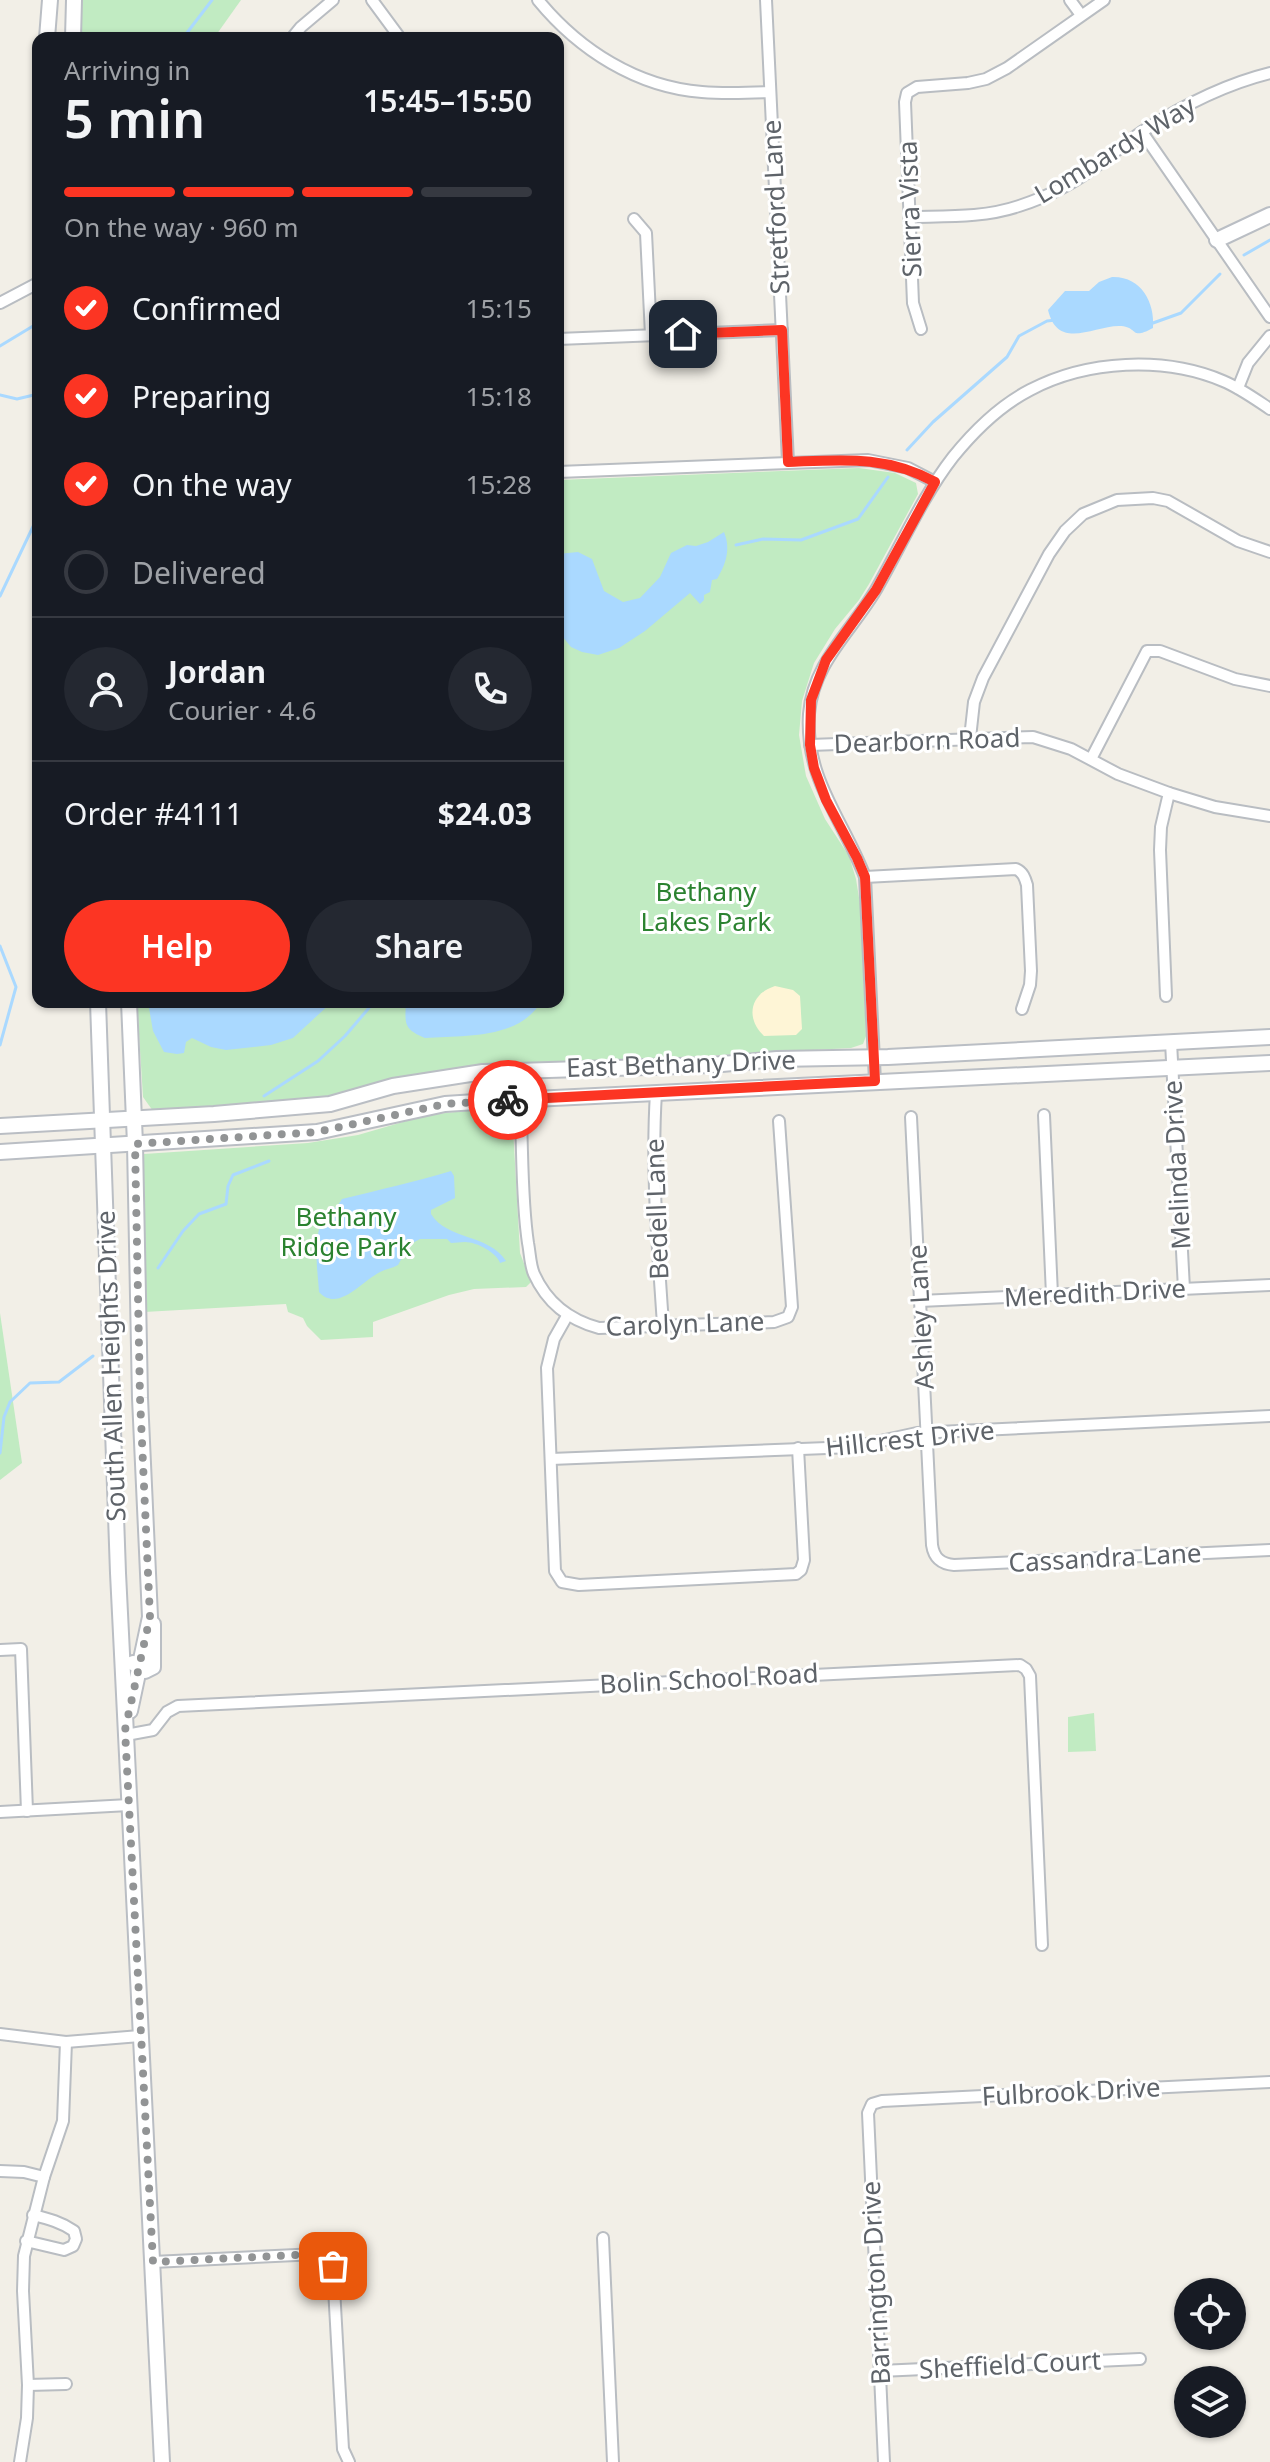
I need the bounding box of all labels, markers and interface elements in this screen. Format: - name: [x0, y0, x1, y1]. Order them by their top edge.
- text: Arriving in: [64, 52, 190, 88]
- text: 15:45–15:50: [363, 80, 532, 121]
- text: 5 min: [64, 82, 205, 153]
- street label: Lombardy Way: [1027, 86, 1202, 211]
- street label: Stretford Lane: [752, 119, 798, 295]
- street label: Sierra Vista: [889, 140, 929, 278]
- text: On the way · 960 m: [64, 209, 298, 245]
- icon: check: [64, 286, 108, 330]
- text: Confirmed: [132, 288, 282, 329]
- text: 15:15: [466, 290, 532, 326]
- pin: [649, 300, 717, 368]
- icon: home: [661, 312, 705, 356]
- icon: check: [64, 374, 108, 418]
- text: Preparing: [132, 376, 271, 417]
- text: 15:18: [466, 378, 532, 414]
- icon: check: [64, 462, 108, 506]
- text: On the way: [132, 464, 292, 505]
- text: 15:28: [466, 466, 532, 502]
- text: Delivered: [132, 552, 266, 593]
- button: person: [64, 647, 148, 731]
- button: phone: [448, 647, 532, 731]
- text: Jordan: [168, 651, 266, 692]
- text: Courier · 4.6: [168, 692, 316, 728]
- street label: Dearborn Road: [833, 719, 1021, 761]
- text: Order #4111: [64, 793, 243, 834]
- text: $24.03: [438, 793, 532, 834]
- park label: Bethany Lakes Park: [641, 873, 772, 939]
- button: Help: [64, 900, 290, 992]
- button: Share: [306, 900, 532, 992]
- street label: East Bethany Drive: [566, 1041, 796, 1085]
- courier: [468, 1060, 548, 1140]
- icon: bike: [486, 1078, 530, 1122]
- street label: Melinda Drive: [1154, 1080, 1198, 1251]
- street label: Bedell Lane: [636, 1138, 676, 1280]
- park label: Bethany Ridge Park: [280, 1198, 412, 1264]
- street label: South Allen Heights Drive: [87, 1210, 133, 1522]
- street label: Ashley Lane: [898, 1244, 942, 1390]
- street label: Meredith Drive: [1003, 1269, 1187, 1315]
- street label: Carolyn Lane: [605, 1302, 765, 1344]
- street label: Hillcrest Drive: [824, 1411, 996, 1465]
- street label: Cassandra Lane: [1008, 1534, 1202, 1580]
- street label: Bolin School Road: [599, 1654, 819, 1702]
- street label: Fulbrook Drive: [981, 2068, 1161, 2114]
- street label: Barrington Drive: [852, 2180, 898, 2386]
- pin: [299, 2232, 367, 2300]
- icon: bag: [311, 2244, 355, 2288]
- map controls: [1174, 2278, 1246, 2438]
- button: locate: [1174, 2278, 1246, 2350]
- street label: Sheffield Court: [918, 2341, 1102, 2387]
- button: layers: [1174, 2366, 1246, 2438]

